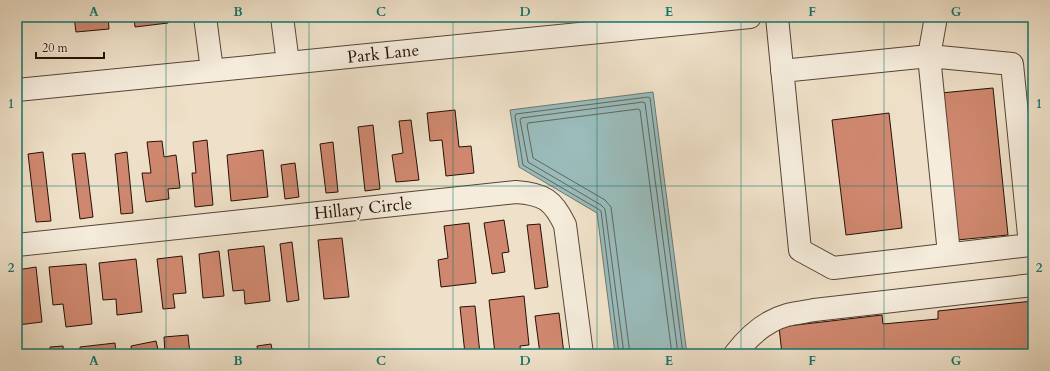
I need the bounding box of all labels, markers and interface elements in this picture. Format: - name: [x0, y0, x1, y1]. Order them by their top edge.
- text: A: [89, 3, 99, 21]
- text: B: [233, 3, 243, 21]
- text: C: [376, 3, 386, 21]
- text: D: [519, 3, 531, 21]
- text: E: [665, 3, 673, 21]
- text: F: [808, 3, 816, 21]
- text: G: [951, 3, 962, 21]
- scale bar: [36, 34, 104, 60]
- street label: Park Lane: [346, 38, 420, 69]
- text: 20 m: [42, 40, 69, 56]
- text: 1: [8, 95, 14, 113]
- text: 1: [1036, 95, 1042, 113]
- street label: Hillary Circle: [313, 192, 413, 225]
- text: 2: [8, 259, 15, 277]
- text: 2: [1036, 259, 1043, 277]
- text: A: [89, 352, 99, 370]
- text: B: [233, 352, 243, 370]
- text: C: [376, 352, 386, 370]
- text: D: [519, 352, 531, 370]
- text: E: [665, 352, 673, 370]
- text: F: [808, 352, 816, 370]
- text: G: [951, 352, 962, 370]

